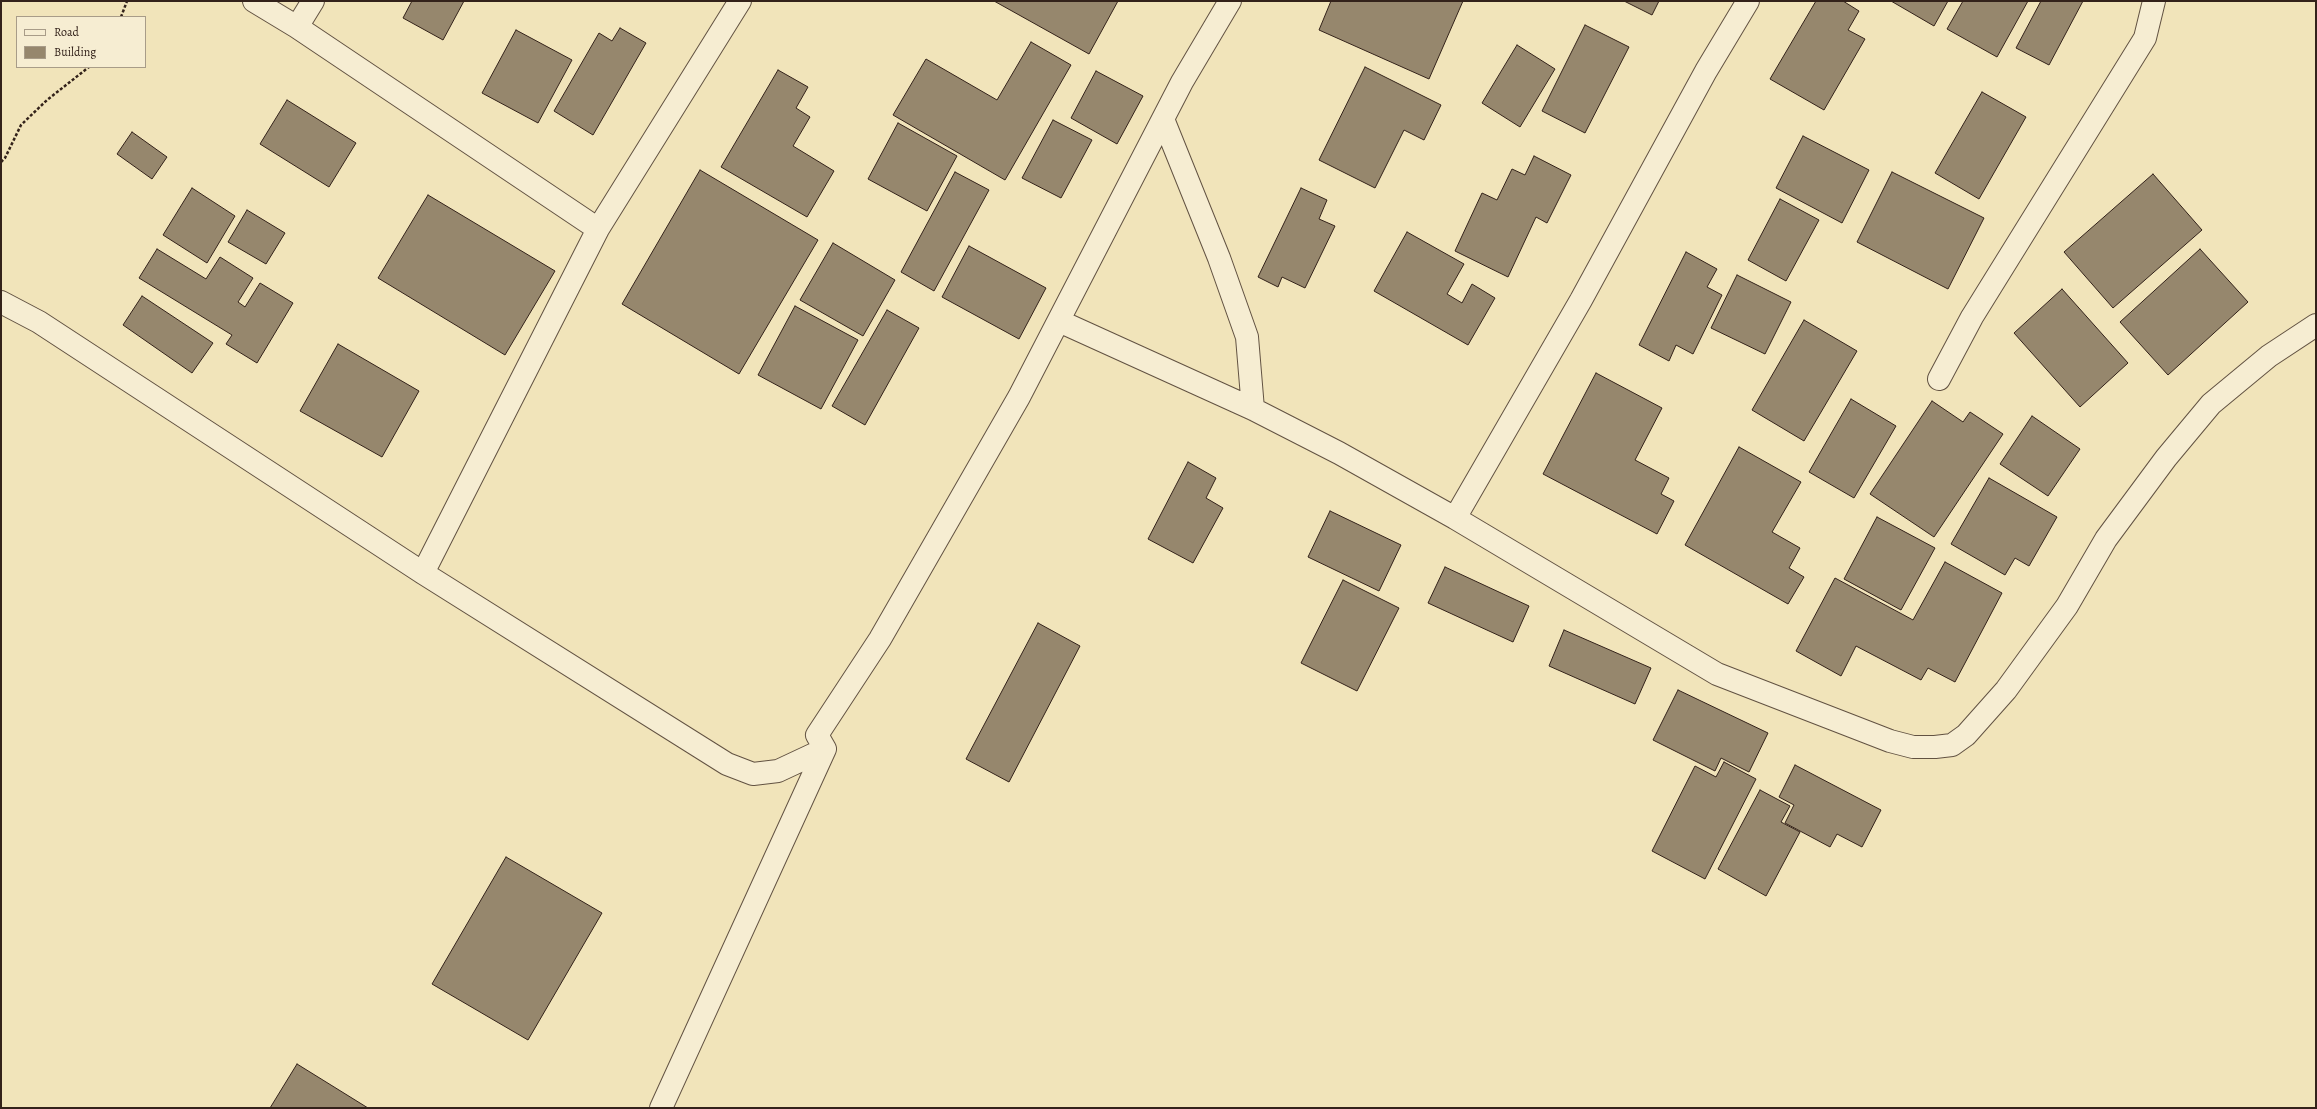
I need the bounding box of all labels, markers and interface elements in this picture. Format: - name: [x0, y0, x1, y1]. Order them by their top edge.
- legend: [16, 16, 146, 68]
- text: Road: [54, 24, 79, 40]
- text: Building: [54, 44, 96, 60]

